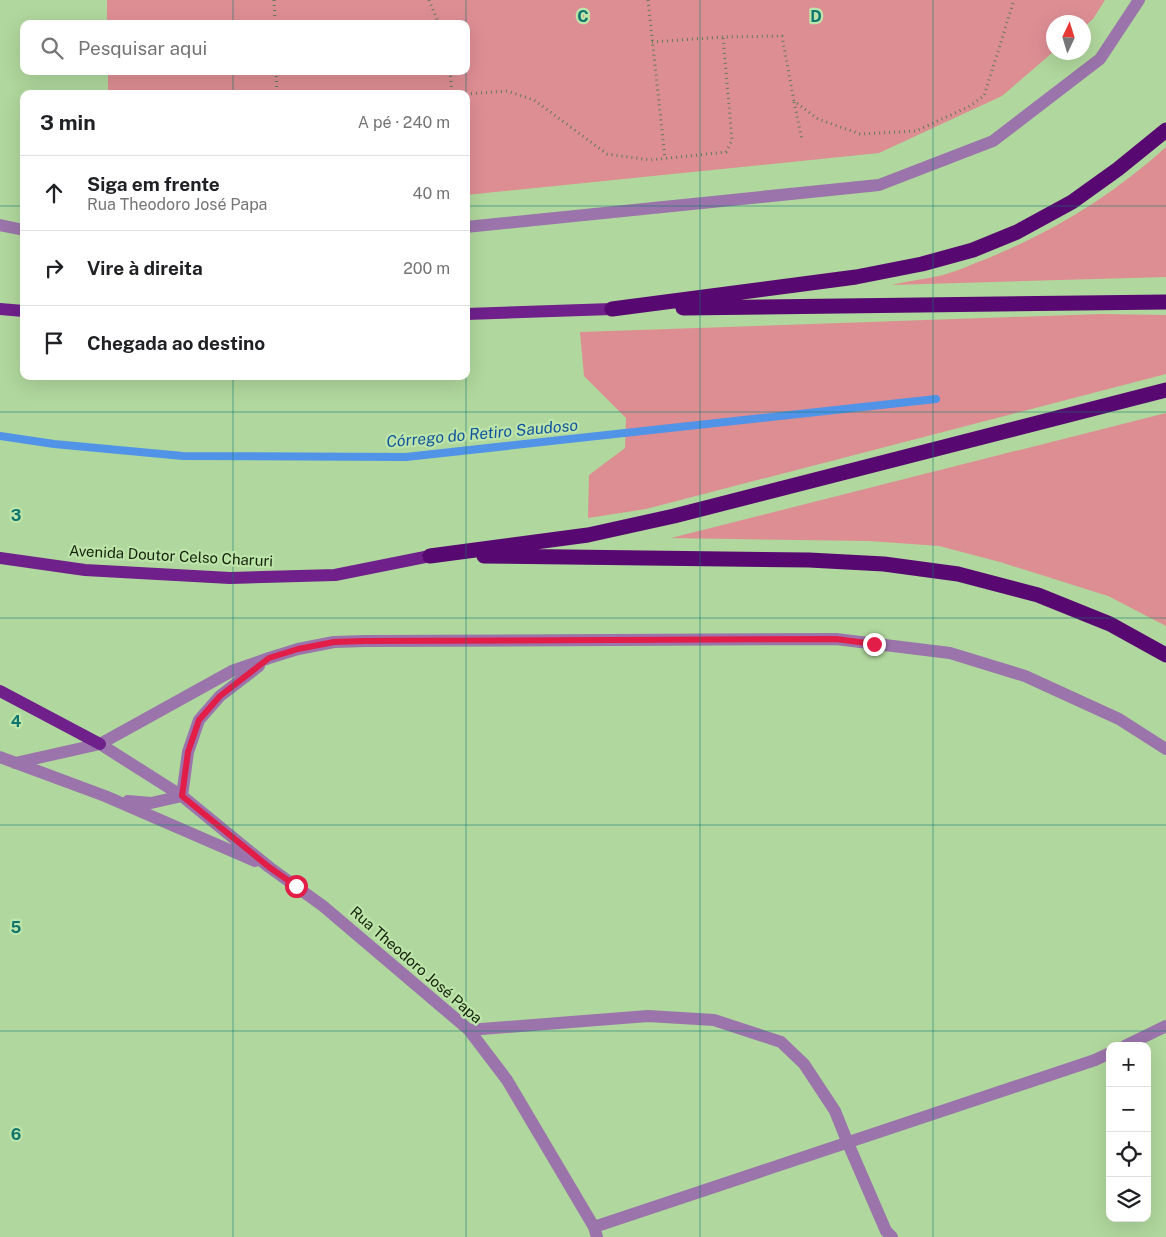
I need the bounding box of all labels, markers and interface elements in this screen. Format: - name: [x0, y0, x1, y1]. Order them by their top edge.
- text: C: [577, 7, 589, 26]
- text: D: [810, 7, 822, 26]
- north arrow: [1046, 15, 1091, 60]
- search box: [20, 20, 470, 75]
- icon: search: [38, 34, 66, 62]
- text: Pesquisar aqui: [78, 37, 207, 59]
- text: 3 min: [40, 110, 96, 135]
- text: A pé · 240 m: [358, 113, 450, 132]
- text: Siga em frente: [87, 173, 220, 195]
- icon: ahead: [40, 179, 68, 207]
- text: 40 m: [412, 184, 450, 203]
- text: Rua Theodoro José Papa: [87, 195, 267, 214]
- icon: right: [40, 254, 68, 282]
- text: Vire à direita: [87, 257, 203, 279]
- text: 200 m: [403, 259, 450, 278]
- icon: arrive: [40, 329, 68, 357]
- text: Chegada ao destino: [87, 332, 265, 354]
- water label: Córrego do Retiro Saudoso: [385, 416, 579, 451]
- text: 3: [11, 506, 21, 525]
- street label: Avenida Doutor Celso Charuri: [69, 542, 274, 569]
- route end: [863, 633, 886, 656]
- text: 4: [11, 712, 22, 731]
- route start: [285, 875, 308, 898]
- street label: Rua Theodoro José Papa: [347, 903, 486, 1027]
- text: 5: [11, 918, 22, 937]
- map controls: [1106, 1042, 1151, 1222]
- button: +: [1106, 1042, 1151, 1087]
- button: −: [1106, 1087, 1151, 1132]
- text: 6: [11, 1125, 21, 1144]
- button: locate: [1106, 1132, 1151, 1177]
- button: layers: [1106, 1177, 1151, 1222]

